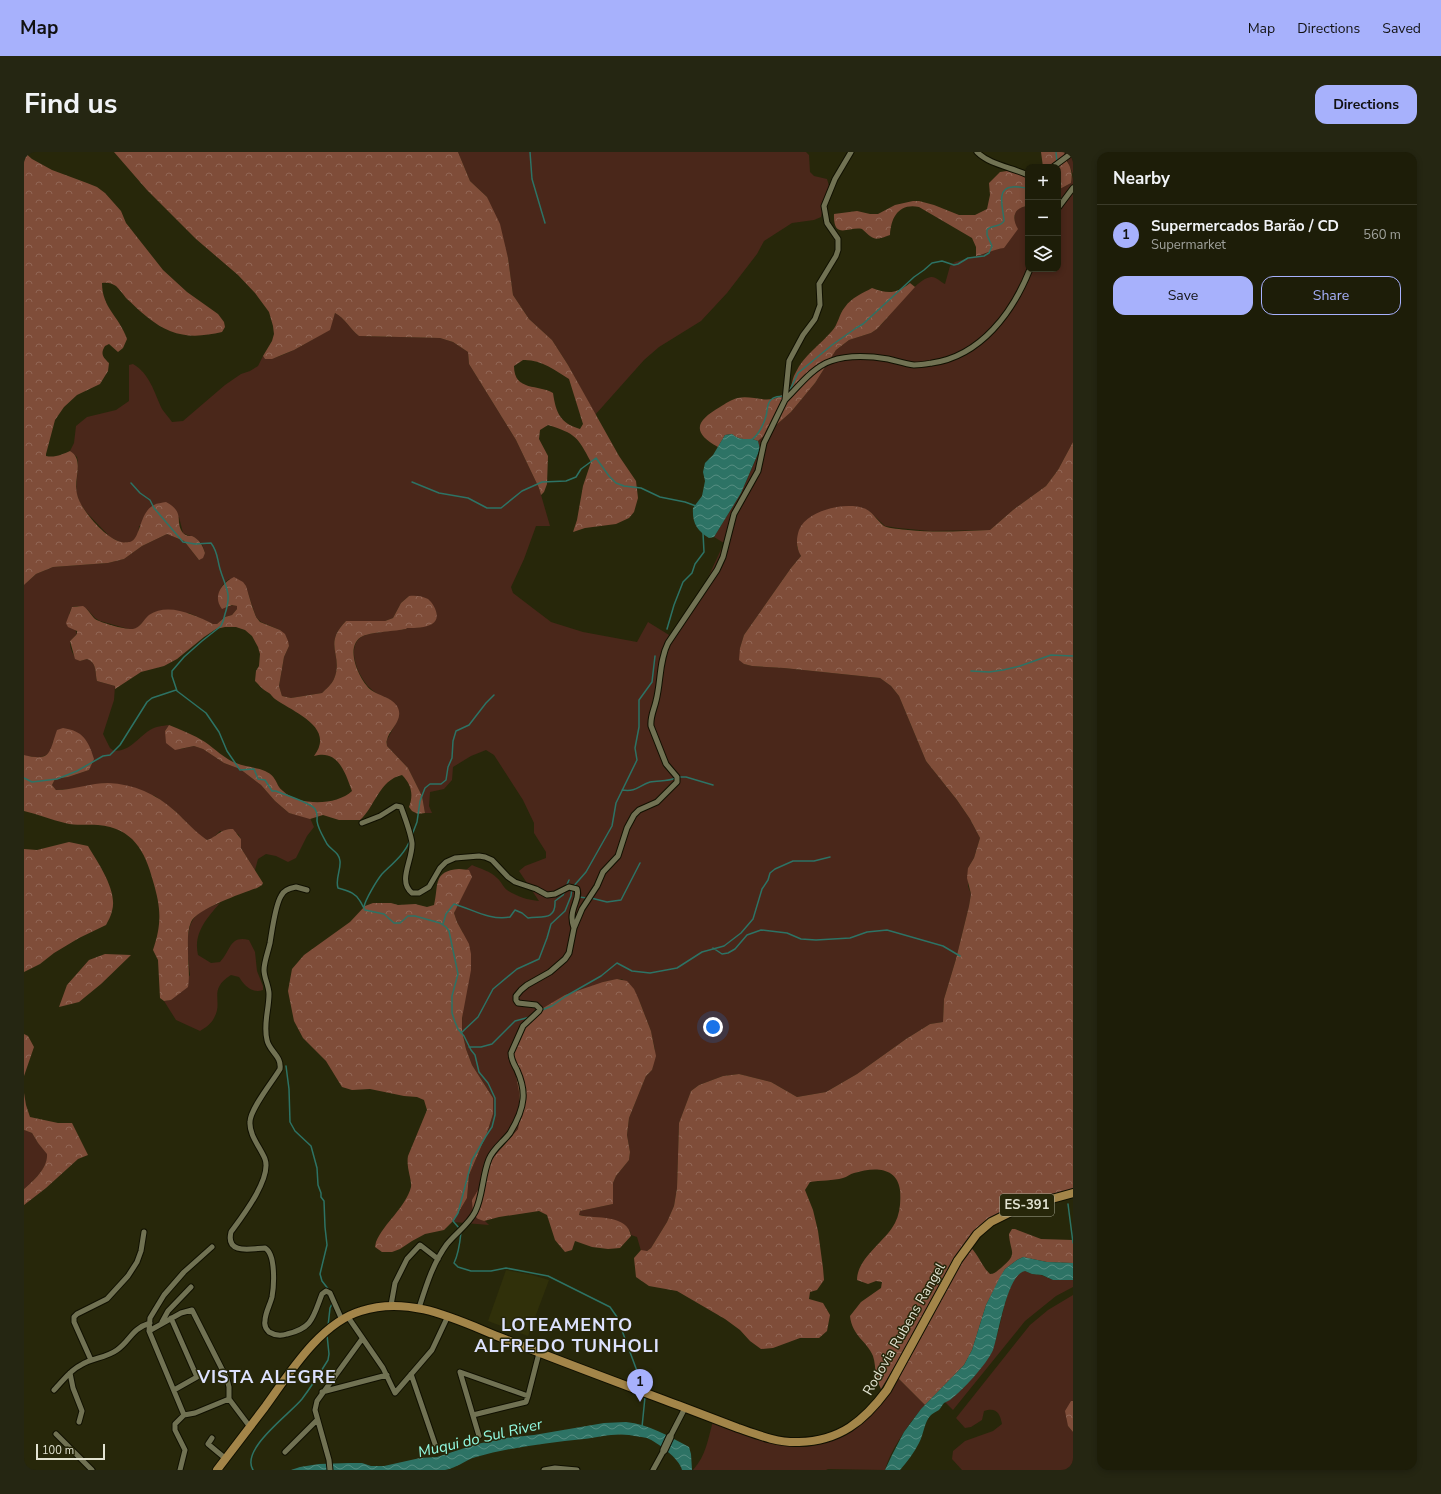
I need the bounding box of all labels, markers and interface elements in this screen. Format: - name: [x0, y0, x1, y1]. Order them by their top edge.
- text: Map: [20, 15, 58, 41]
- text: Map: [1248, 19, 1275, 38]
- text: Directions: [1297, 19, 1360, 38]
- text: Saved: [1382, 19, 1421, 38]
- text: Find us: [24, 85, 118, 123]
- button: Directions: [1315, 85, 1417, 124]
- map controls: [1025, 164, 1061, 272]
- button: +: [1025, 164, 1061, 200]
- text: Nearby: [1113, 167, 1170, 190]
- button: −: [1025, 200, 1061, 236]
- text: Supermercados Barão / CD: [1151, 216, 1339, 236]
- text: 1: [1122, 226, 1130, 244]
- text: 560 m: [1363, 226, 1401, 244]
- button: layers: [1025, 236, 1061, 272]
- text: Supermarket: [1151, 236, 1226, 254]
- button: Save: [1113, 276, 1253, 315]
- button: Share: [1261, 276, 1401, 315]
- your location: [703, 1017, 723, 1037]
- road number: ES-391: [1000, 1194, 1054, 1216]
- street label: Rodovia Rubens Rangel: [858, 1259, 950, 1399]
- district label: LOTEAMENTO ALFREDO TUNHOLI: [474, 1313, 660, 1358]
- district label: VISTA ALEGRE: [196, 1365, 337, 1389]
- pin: 1: [627, 1369, 653, 1402]
- water label: Muqui do Sul River: [416, 1414, 545, 1462]
- scale bar: [36, 1442, 105, 1461]
- text: 100 m: [42, 1443, 74, 1458]

